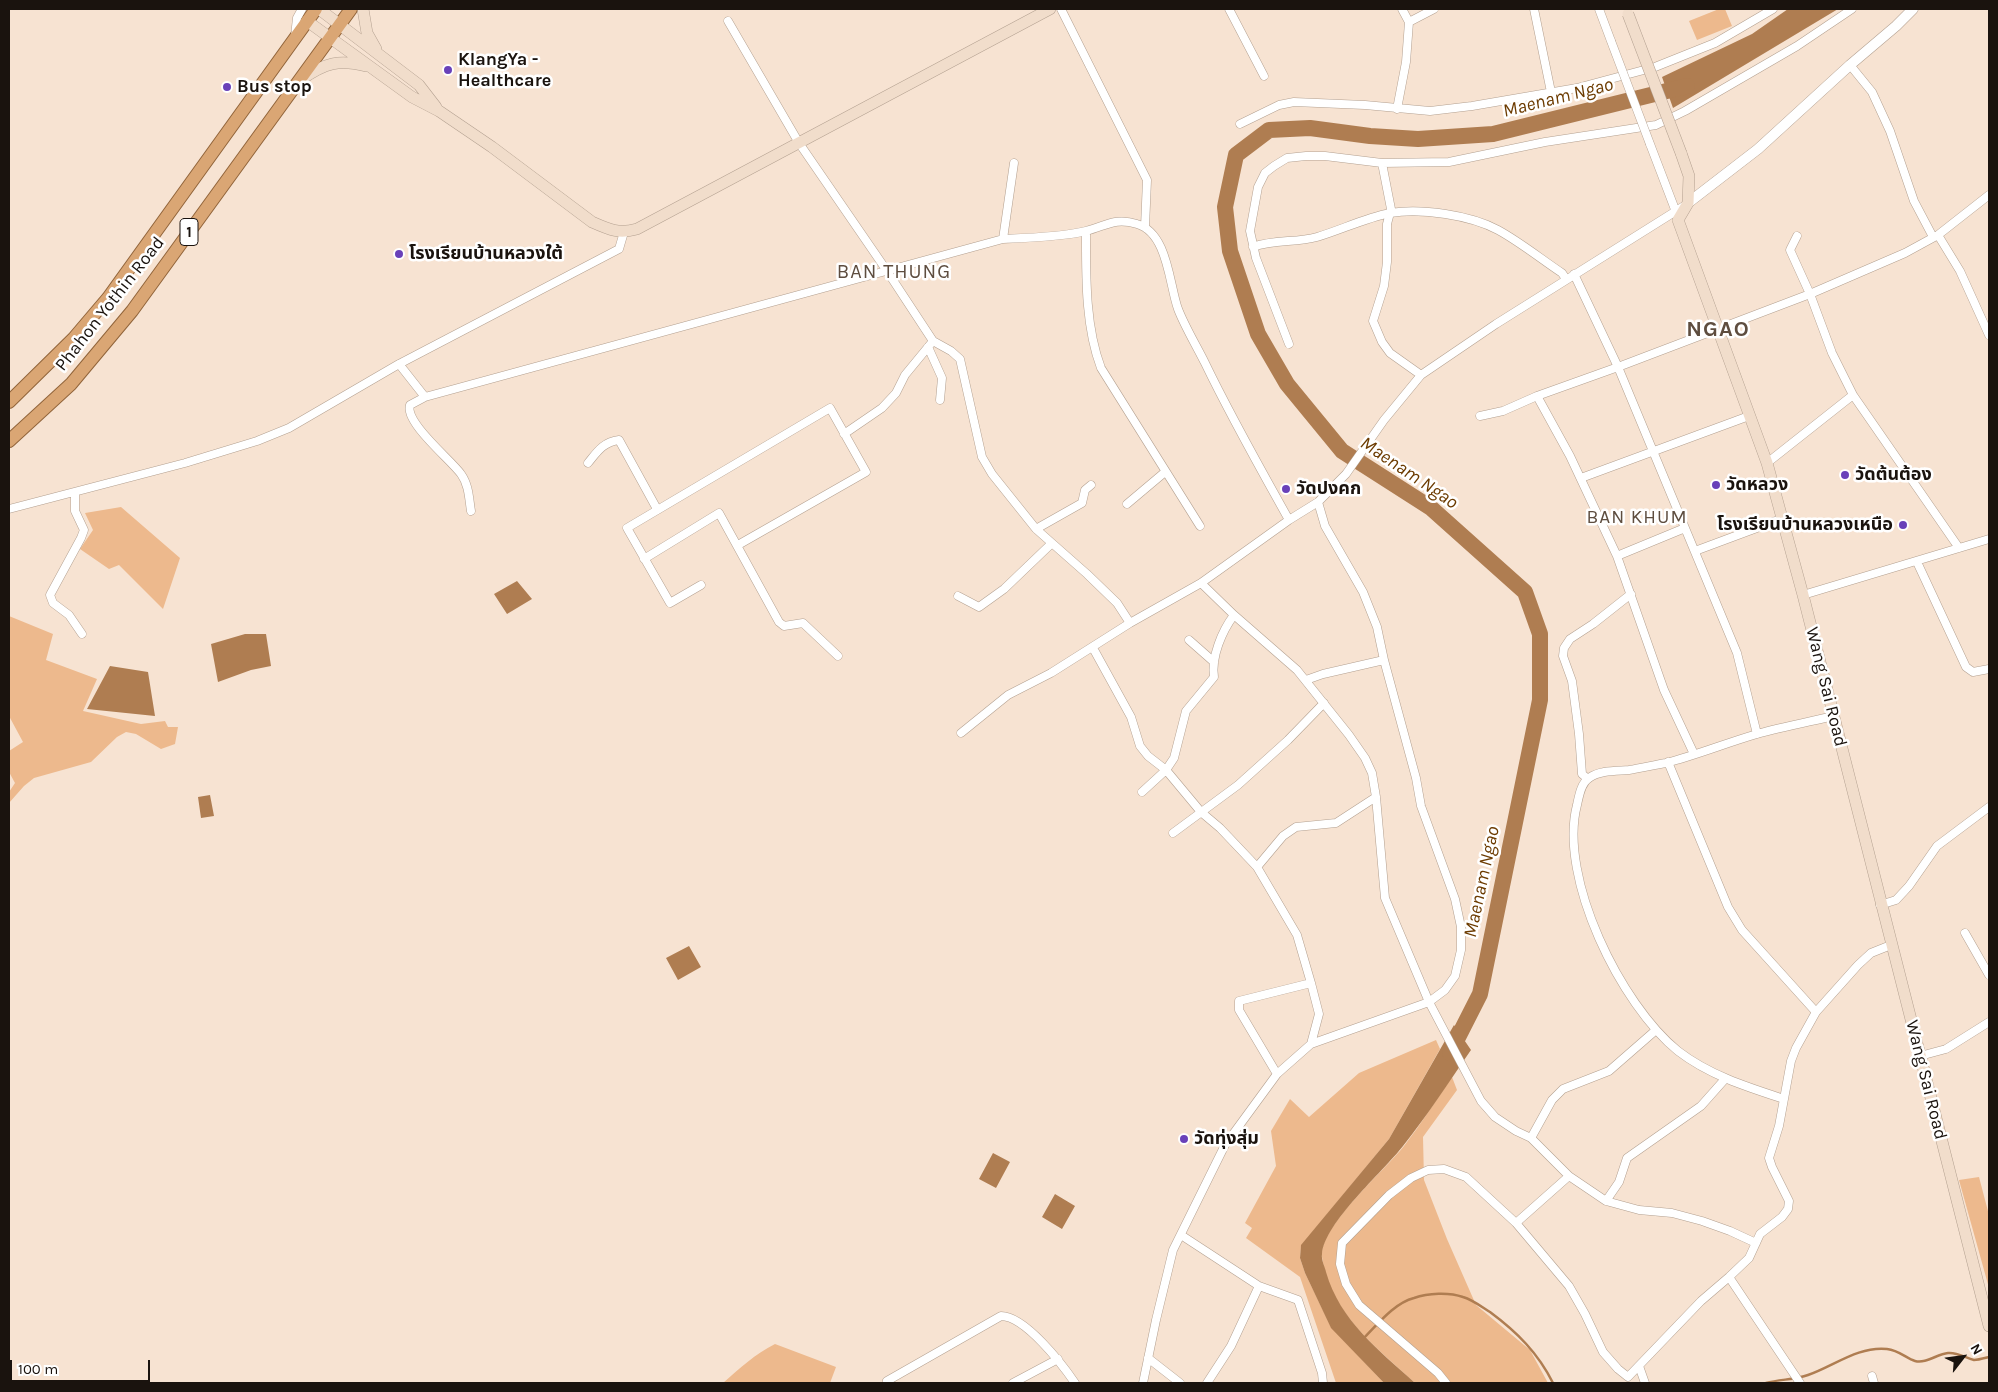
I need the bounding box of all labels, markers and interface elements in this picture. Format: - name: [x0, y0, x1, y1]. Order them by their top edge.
- place label: KlangYa - Healthcare: [458, 49, 551, 92]
- marker: KlangYa - Healthcare: [442, 64, 454, 76]
- water label: Maenam Ngao: [1500, 73, 1616, 123]
- place label: Bus stop: [237, 76, 312, 98]
- marker: Bus stop: [221, 81, 233, 93]
- road number: 1: [180, 218, 198, 246]
- street label: Phahon Yothin Road: [51, 232, 169, 376]
- place label: โรงเรียนบ้านหลวงใต้: [409, 243, 563, 265]
- marker: โรงเรียนบ้านหลวงใต้: [393, 248, 405, 260]
- district label: BAN THUNG: [836, 260, 952, 284]
- district label: NGAO: [1686, 317, 1750, 343]
- water label: Maenam Ngao: [1356, 432, 1462, 514]
- place label: วัดต้นต้อง: [1855, 464, 1932, 486]
- marker: วัดต้นต้อง: [1839, 469, 1851, 481]
- place label: วัดหลวง: [1726, 474, 1788, 496]
- place label: วัดปงคก: [1296, 478, 1361, 500]
- marker: วัดหลวง: [1710, 479, 1722, 491]
- marker: วัดปงคก: [1280, 483, 1292, 495]
- district label: BAN KHUM: [1586, 507, 1688, 529]
- place label: โรงเรียนบ้านหลวงเหนือ: [1717, 514, 1893, 536]
- marker: โรงเรียนบ้านหลวงเหนือ: [1897, 519, 1909, 531]
- street label: Wang Sai Road: [1801, 625, 1851, 749]
- water label: Maenam Ngao: [1459, 824, 1505, 940]
- street label: Wang Sai Road: [1901, 1018, 1951, 1142]
- place label: วัดทุ่งสุ่ม: [1194, 1128, 1259, 1150]
- marker: วัดทุ่งสุ่ม: [1178, 1133, 1190, 1145]
- north arrow: [1938, 1332, 1988, 1382]
- text: N: [1967, 1341, 1986, 1358]
- scale bar: [12, 1350, 152, 1382]
- text: 100 m: [18, 1360, 58, 1378]

